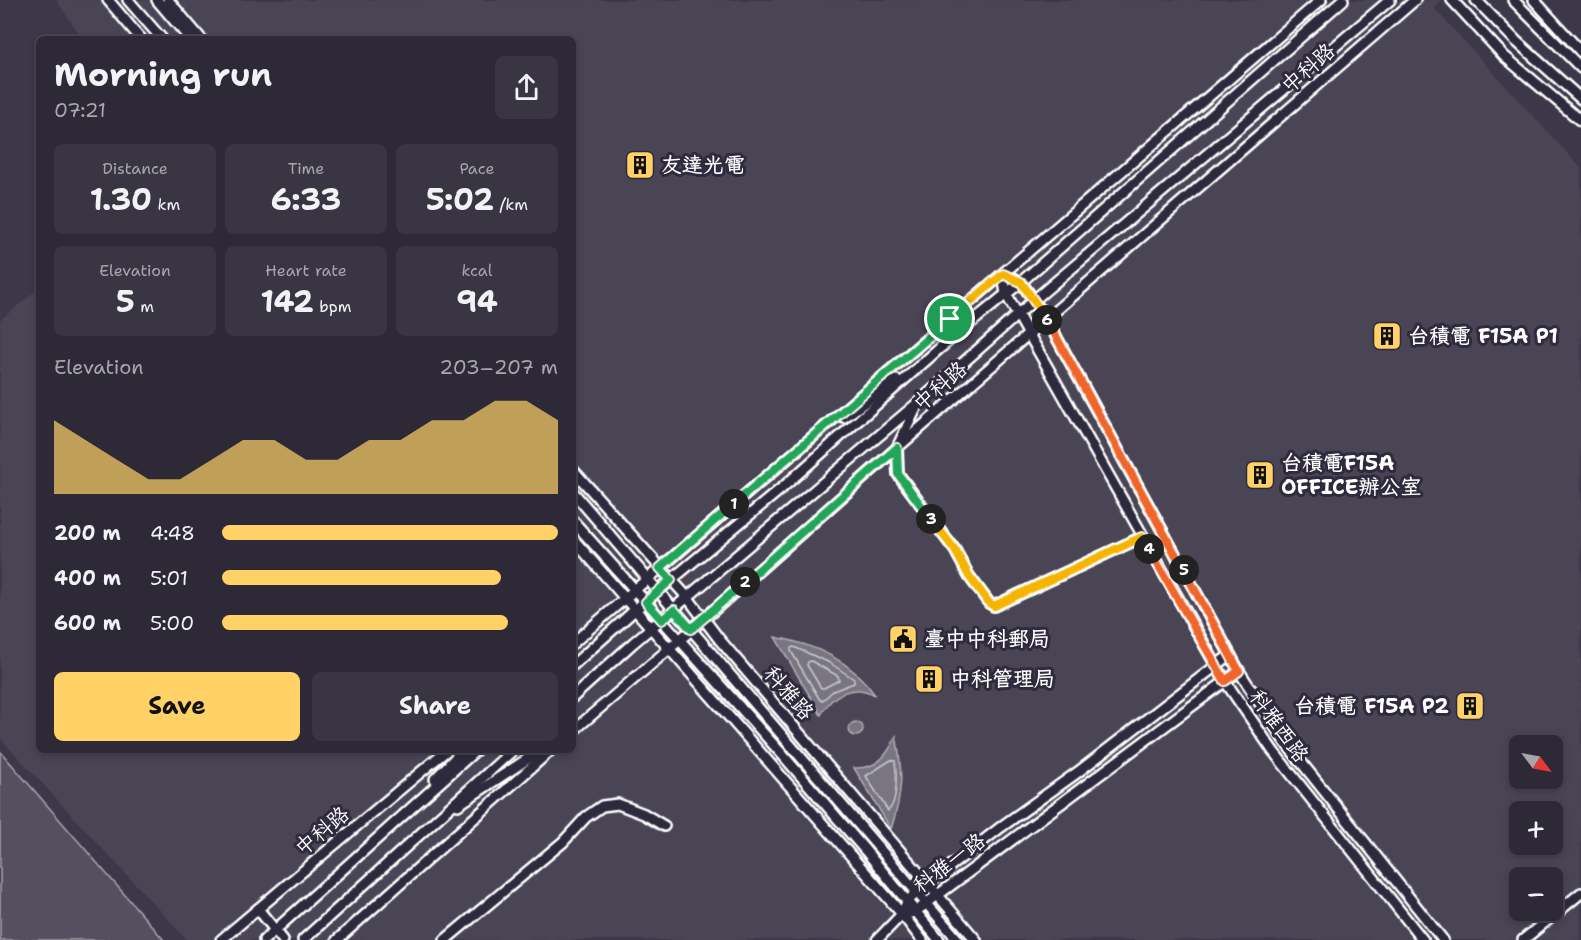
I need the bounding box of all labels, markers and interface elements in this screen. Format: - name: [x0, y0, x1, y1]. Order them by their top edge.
- street label: 中科路: [1275, 37, 1341, 99]
- text: Morning run: [54, 52, 272, 97]
- button: share: [495, 56, 558, 119]
- text: 07:21: [54, 97, 106, 123]
- building icon: 友達光電: [624, 149, 656, 181]
- place label: 友達光電: [661, 151, 745, 179]
- text: Distance: [102, 158, 168, 179]
- text: Time: [288, 158, 324, 179]
- text: Pace: [459, 158, 495, 179]
- text: 1.30: [90, 179, 152, 220]
- text: 6:33: [271, 179, 341, 220]
- text: 5:02: [426, 179, 494, 220]
- text: km: [152, 194, 180, 215]
- text: /km: [494, 194, 528, 215]
- text: Elevation: [99, 260, 171, 281]
- text: Heart rate: [265, 260, 347, 281]
- text: kcal: [461, 260, 493, 281]
- text: 5: [116, 281, 135, 322]
- text: 142: [260, 281, 314, 322]
- text: 94: [456, 281, 498, 322]
- pin: [924, 293, 975, 344]
- text: m: [135, 296, 154, 317]
- text: bpm: [314, 296, 352, 317]
- icon: arrive: [933, 302, 966, 335]
- pin: 6: [1032, 305, 1062, 335]
- text: 6: [1041, 309, 1053, 330]
- building icon: 台積電 F15A P1: [1371, 320, 1403, 352]
- place label: 台積電 F15A P1: [1408, 322, 1558, 350]
- text: Elevation: [54, 354, 144, 380]
- text: 203–207 m: [439, 354, 558, 380]
- street label: 中科路: [907, 355, 973, 417]
- place label: 台積電F15A OFFICE辦公室: [1281, 449, 1421, 501]
- building icon: 台積電F15A OFFICE辦公室: [1244, 459, 1276, 491]
- pin: 1: [719, 489, 749, 519]
- text: 1: [730, 493, 738, 514]
- pin: 3: [916, 504, 946, 534]
- text: 3: [925, 508, 937, 529]
- text: 200 m: [54, 520, 121, 546]
- text: 4:48: [150, 520, 195, 546]
- pin: 4: [1134, 534, 1164, 564]
- text: 4: [1143, 538, 1155, 559]
- pin: 5: [1169, 555, 1199, 585]
- text: 5: [1179, 559, 1189, 580]
- text: 400 m: [54, 565, 121, 591]
- text: 5:01: [150, 565, 188, 591]
- pin: 2: [730, 567, 760, 597]
- text: 2: [739, 571, 751, 592]
- text: 600 m: [54, 610, 121, 636]
- text: 5:00: [150, 610, 194, 636]
- public building icon: 臺中中科郵局: [887, 623, 919, 655]
- place label: 臺中中科郵局: [924, 625, 1050, 653]
- street label: 科雅路: [758, 660, 820, 726]
- building icon: 中科管理局: [913, 663, 945, 695]
- place label: 中科管理局: [950, 665, 1055, 693]
- button: Save: [54, 672, 300, 741]
- button: Share: [312, 672, 558, 741]
- street label: 科雅西路: [1243, 684, 1315, 768]
- building icon: 台積電 F15A P2: [1454, 690, 1486, 722]
- place label: 台積電 F15A P2: [1294, 692, 1449, 720]
- north arrow: [1509, 735, 1563, 789]
- map controls: [1509, 735, 1563, 921]
- street label: 中科路: [289, 800, 355, 862]
- button: +: [1509, 801, 1563, 855]
- street label: 科雅一路: [907, 827, 991, 899]
- button: −: [1509, 867, 1563, 921]

